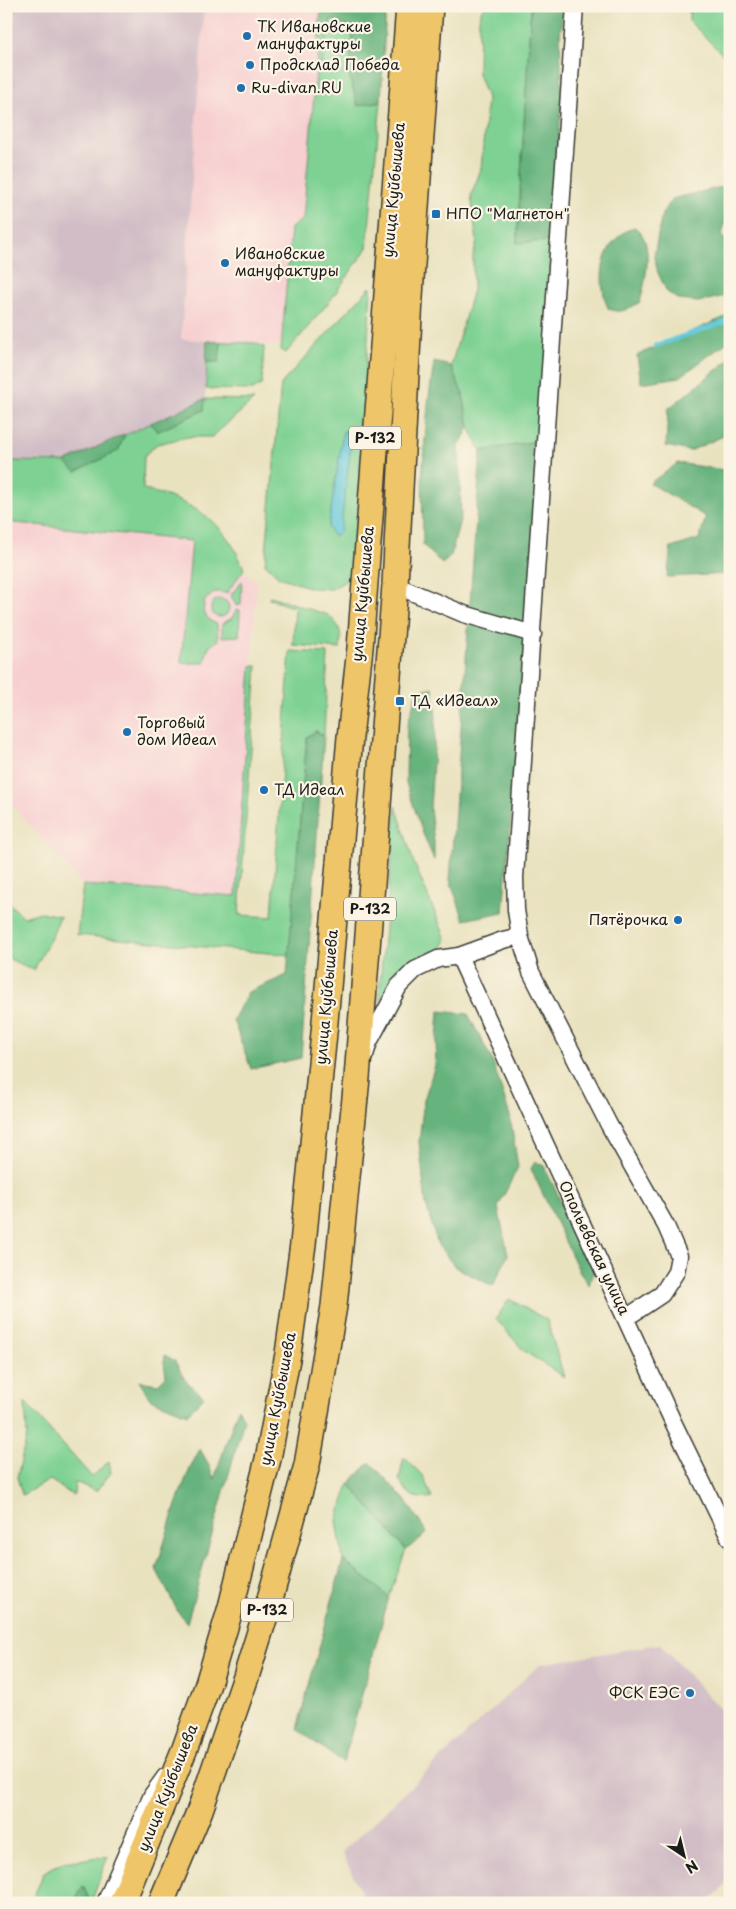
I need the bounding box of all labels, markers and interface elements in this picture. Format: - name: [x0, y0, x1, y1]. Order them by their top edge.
- place label: ТК Ивановские мануфактуры: [257, 14, 371, 54]
- marker: ТК Ивановские мануфактуры: [241, 30, 253, 42]
- place label: Продсклад Победа: [260, 52, 400, 75]
- marker: Продсклад Победа: [244, 59, 256, 71]
- place label: Ru-divan.RU: [251, 75, 342, 98]
- marker: Ru-divan.RU: [235, 82, 247, 94]
- street label: улица Куйбышева: [375, 121, 410, 258]
- place label: НПО "Магнетон": [446, 201, 570, 224]
- marker: НПО "Магнетон": [430, 208, 442, 220]
- place label: Ивановские мануфактуры: [235, 241, 339, 281]
- marker: Ивановские мануфактуры: [219, 257, 231, 269]
- road number: Р-132: [349, 426, 401, 449]
- street label: улица Куйбышева: [344, 525, 379, 662]
- place label: ТД «Идеал»: [410, 688, 499, 711]
- marker: ТД «Идеал»: [394, 695, 406, 707]
- place label: Торговый дом Идеал: [137, 710, 217, 750]
- marker: Торговый дом Идеал: [121, 726, 133, 738]
- place label: ТД Идеал: [274, 777, 345, 800]
- marker: ТД Идеал: [258, 784, 270, 796]
- road number: Р-132: [344, 898, 396, 921]
- place label: Пятёрочка: [589, 907, 669, 930]
- marker: Пятёрочка: [672, 914, 684, 926]
- street label: улица Куйбышева: [308, 928, 343, 1065]
- street label: Опольевская улица: [554, 1176, 637, 1319]
- street label: улица Куйбышева: [252, 1329, 301, 1468]
- road number: Р-132: [241, 1598, 293, 1622]
- place label: ФСК ЕЭС: [609, 1680, 680, 1703]
- marker: ФСК ЕЭС: [684, 1687, 696, 1699]
- street label: улица Куйбышева: [131, 1720, 203, 1855]
- north arrow: [658, 1832, 708, 1882]
- text: N: [681, 1855, 702, 1879]

